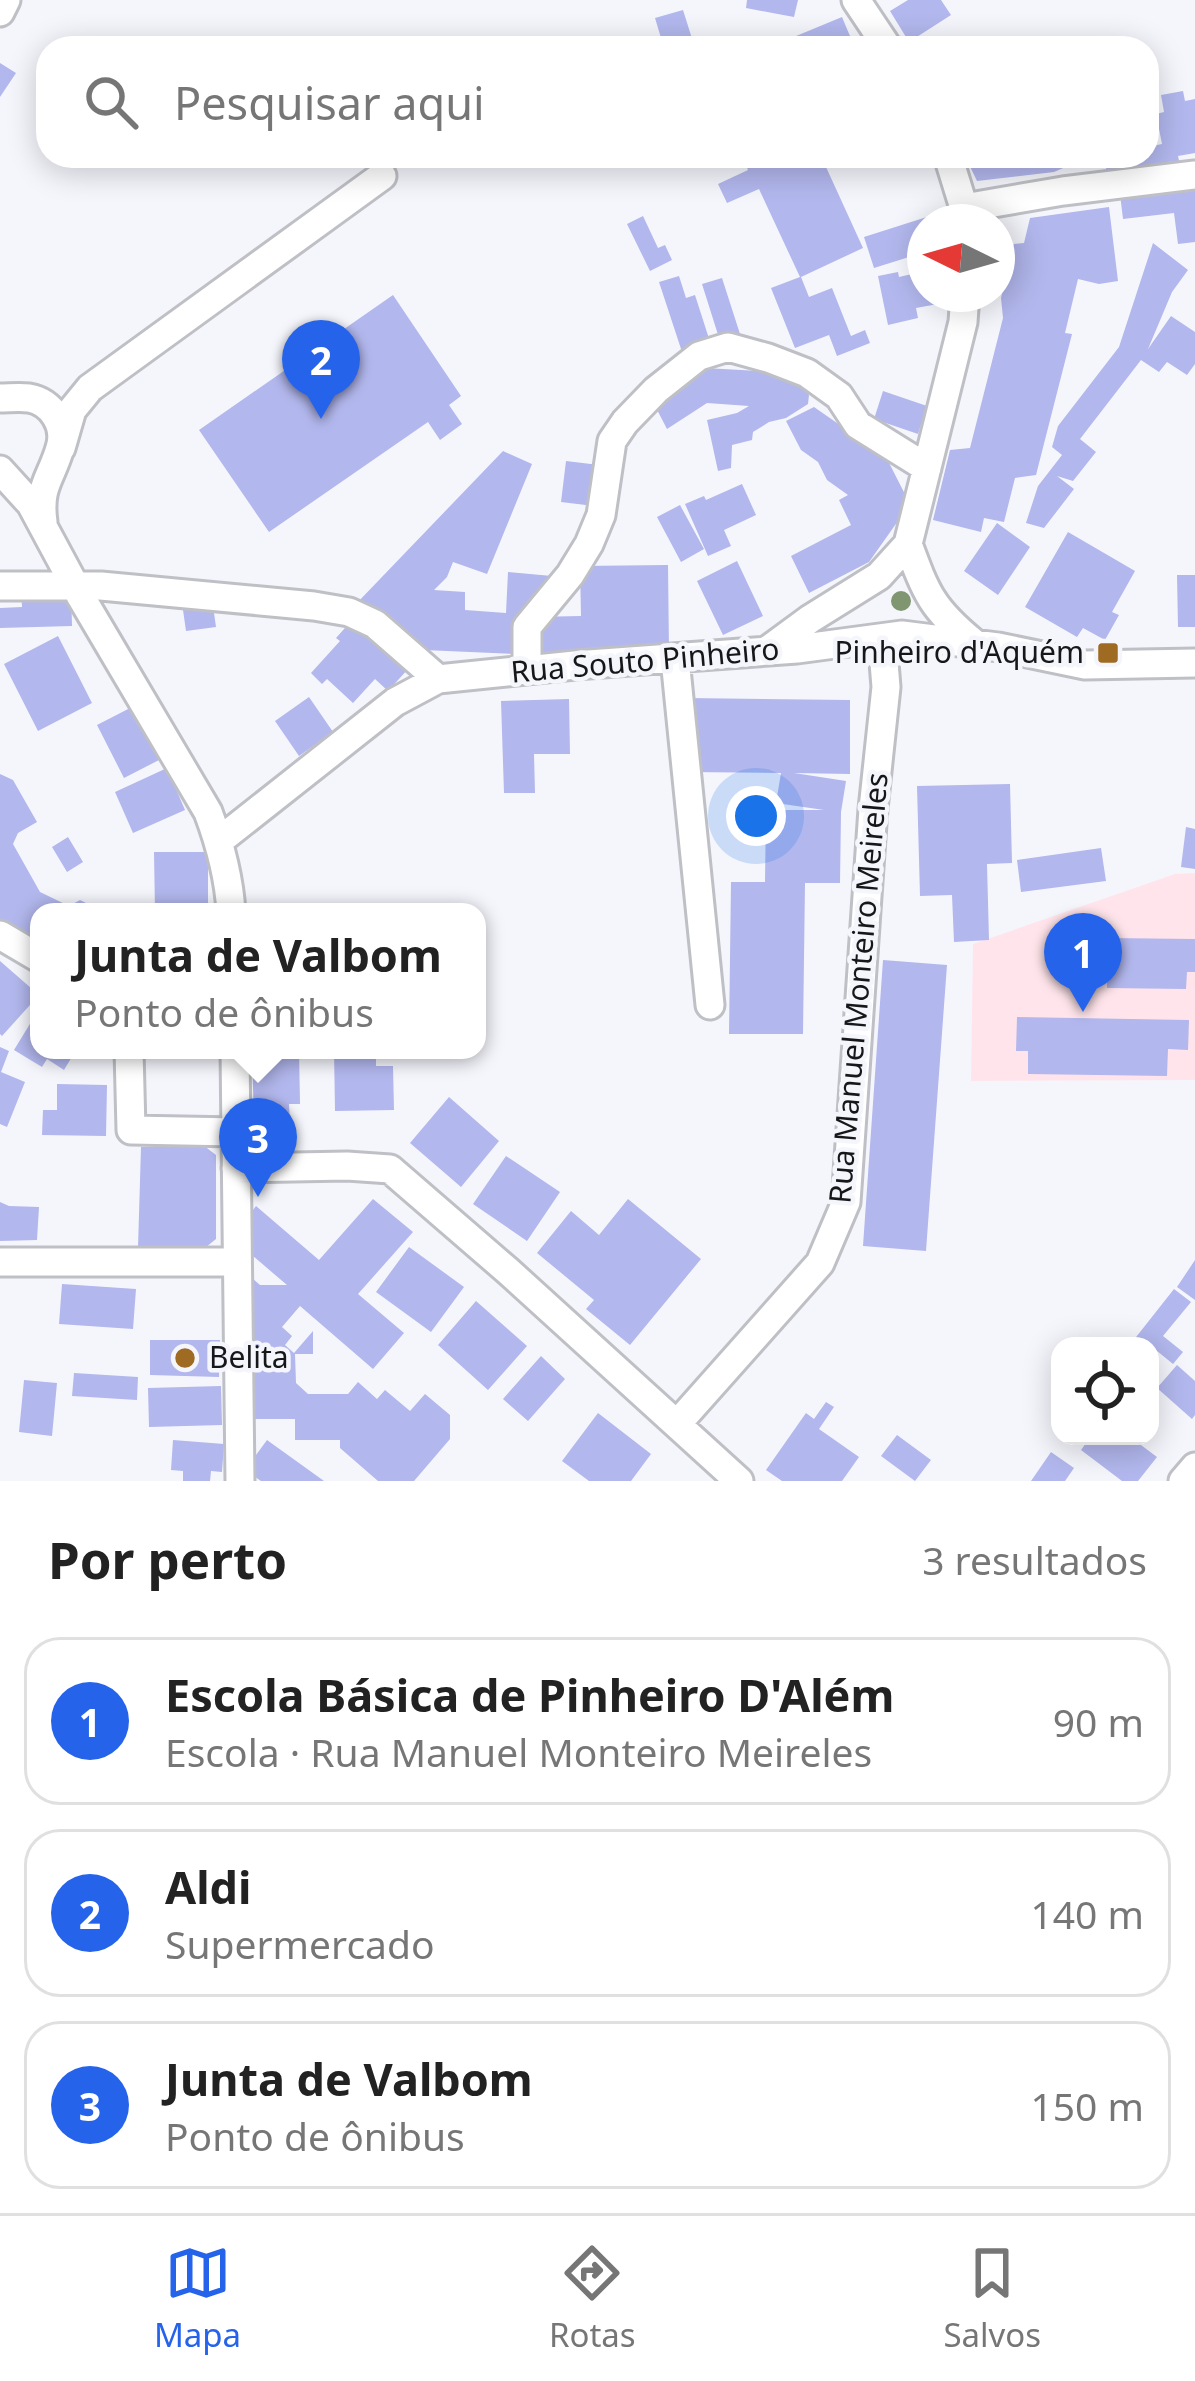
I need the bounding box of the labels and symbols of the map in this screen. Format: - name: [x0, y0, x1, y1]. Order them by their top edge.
- north arrow: [907, 204, 1015, 312]
- pin: 2: [282, 320, 360, 419]
- street label: Rua Souto Pinheiro: [509, 627, 781, 692]
- place label: Pinheiro d'Aquém: [834, 631, 1084, 672]
- marker: Pinheiro d'Aquém: [1095, 640, 1121, 666]
- street label: Rua Manuel Monteiro Meireles: [818, 771, 897, 1205]
- your location: [726, 786, 786, 846]
- pin: 1: [1044, 913, 1122, 1012]
- pin: 3: [219, 1098, 297, 1197]
- place label: Belita: [209, 1336, 289, 1377]
- marker: Belita: [172, 1345, 198, 1371]

